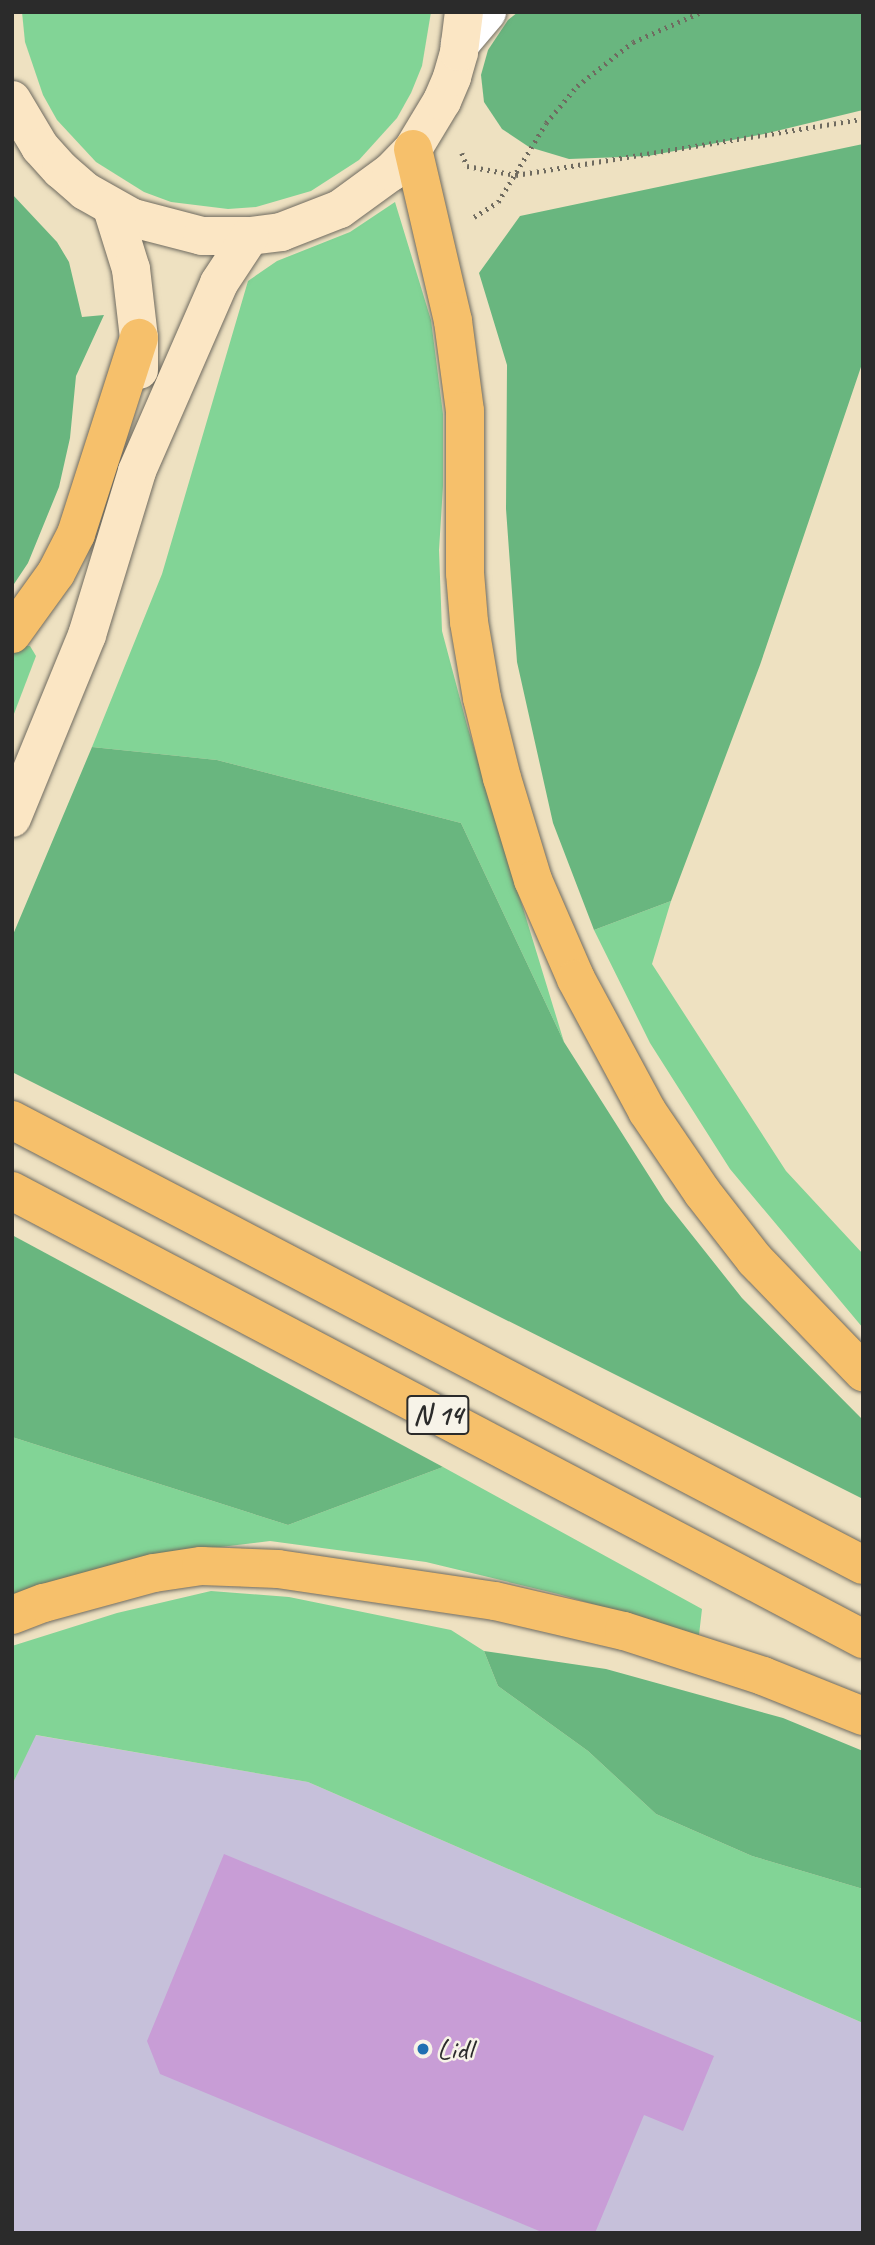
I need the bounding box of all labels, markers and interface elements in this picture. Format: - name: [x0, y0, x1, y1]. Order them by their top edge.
- road number: N 14: [405, 1390, 471, 1440]
- place label: Lidl: [437, 2031, 473, 2067]
- marker: Lidl: [415, 2041, 431, 2057]

